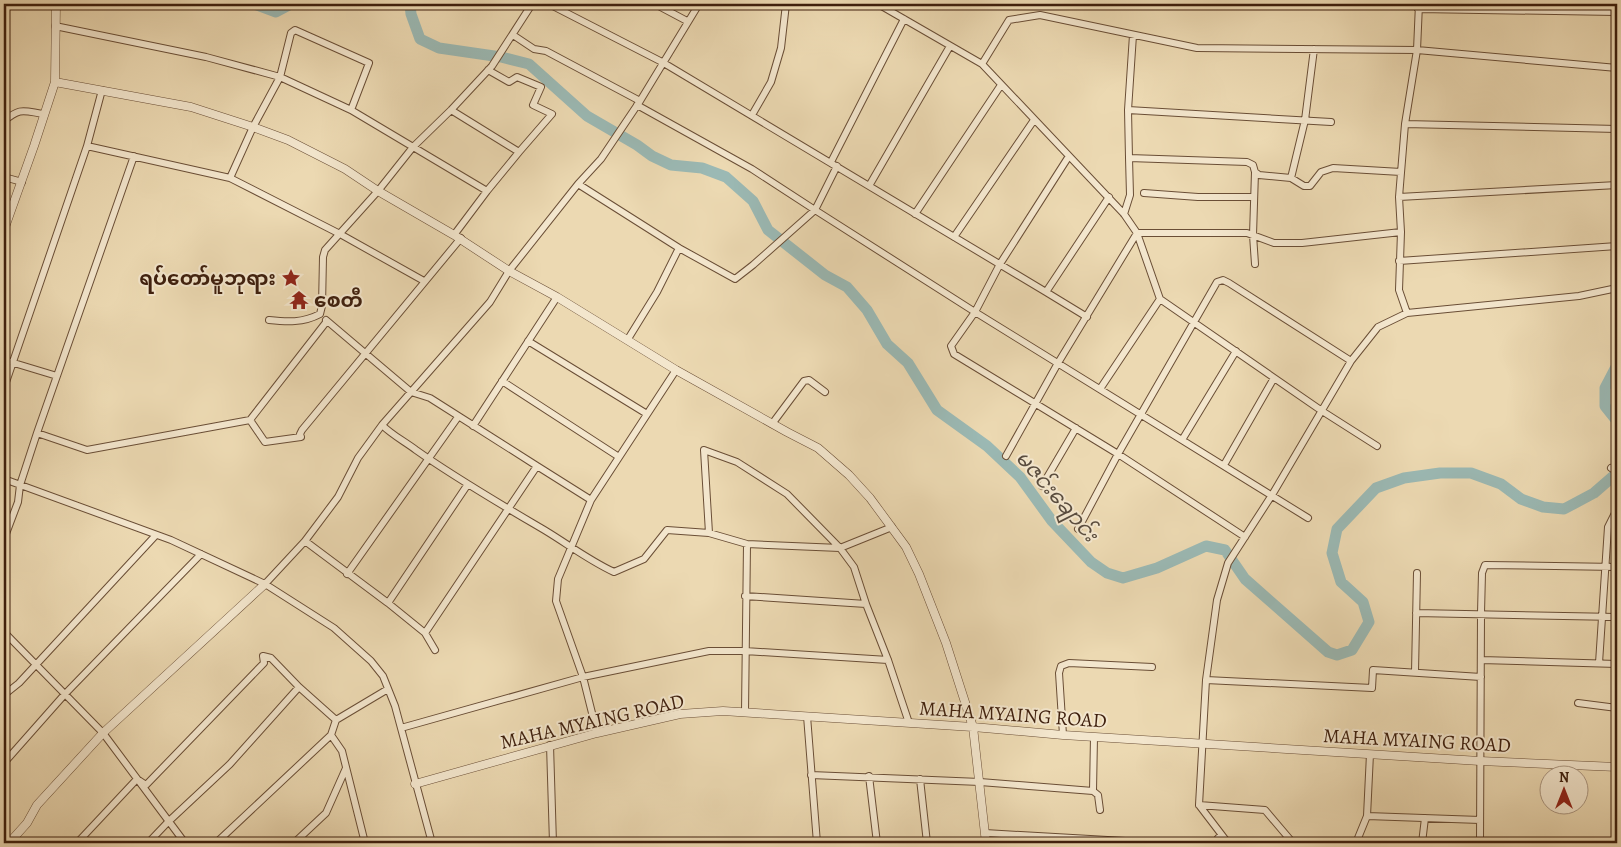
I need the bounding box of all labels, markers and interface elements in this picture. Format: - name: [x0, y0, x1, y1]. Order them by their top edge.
- place label: ရပ်တော်မူဘုရား: [139, 265, 276, 294]
- place icon: ရပ်တော်မူဘုရား: [280, 267, 302, 289]
- place label: စေတီ: [314, 287, 363, 314]
- temple icon: စေတီ: [288, 289, 310, 311]
- water label: မဇင်းချောင်း: [1007, 444, 1106, 551]
- street label: MAHA MYAING ROAD: [498, 687, 687, 756]
- street label: MAHA MYAING ROAD: [918, 694, 1108, 735]
- street label: MAHA MYAING ROAD: [1322, 722, 1511, 759]
- north arrow: [1538, 764, 1588, 814]
- text: N: [1559, 768, 1569, 787]

